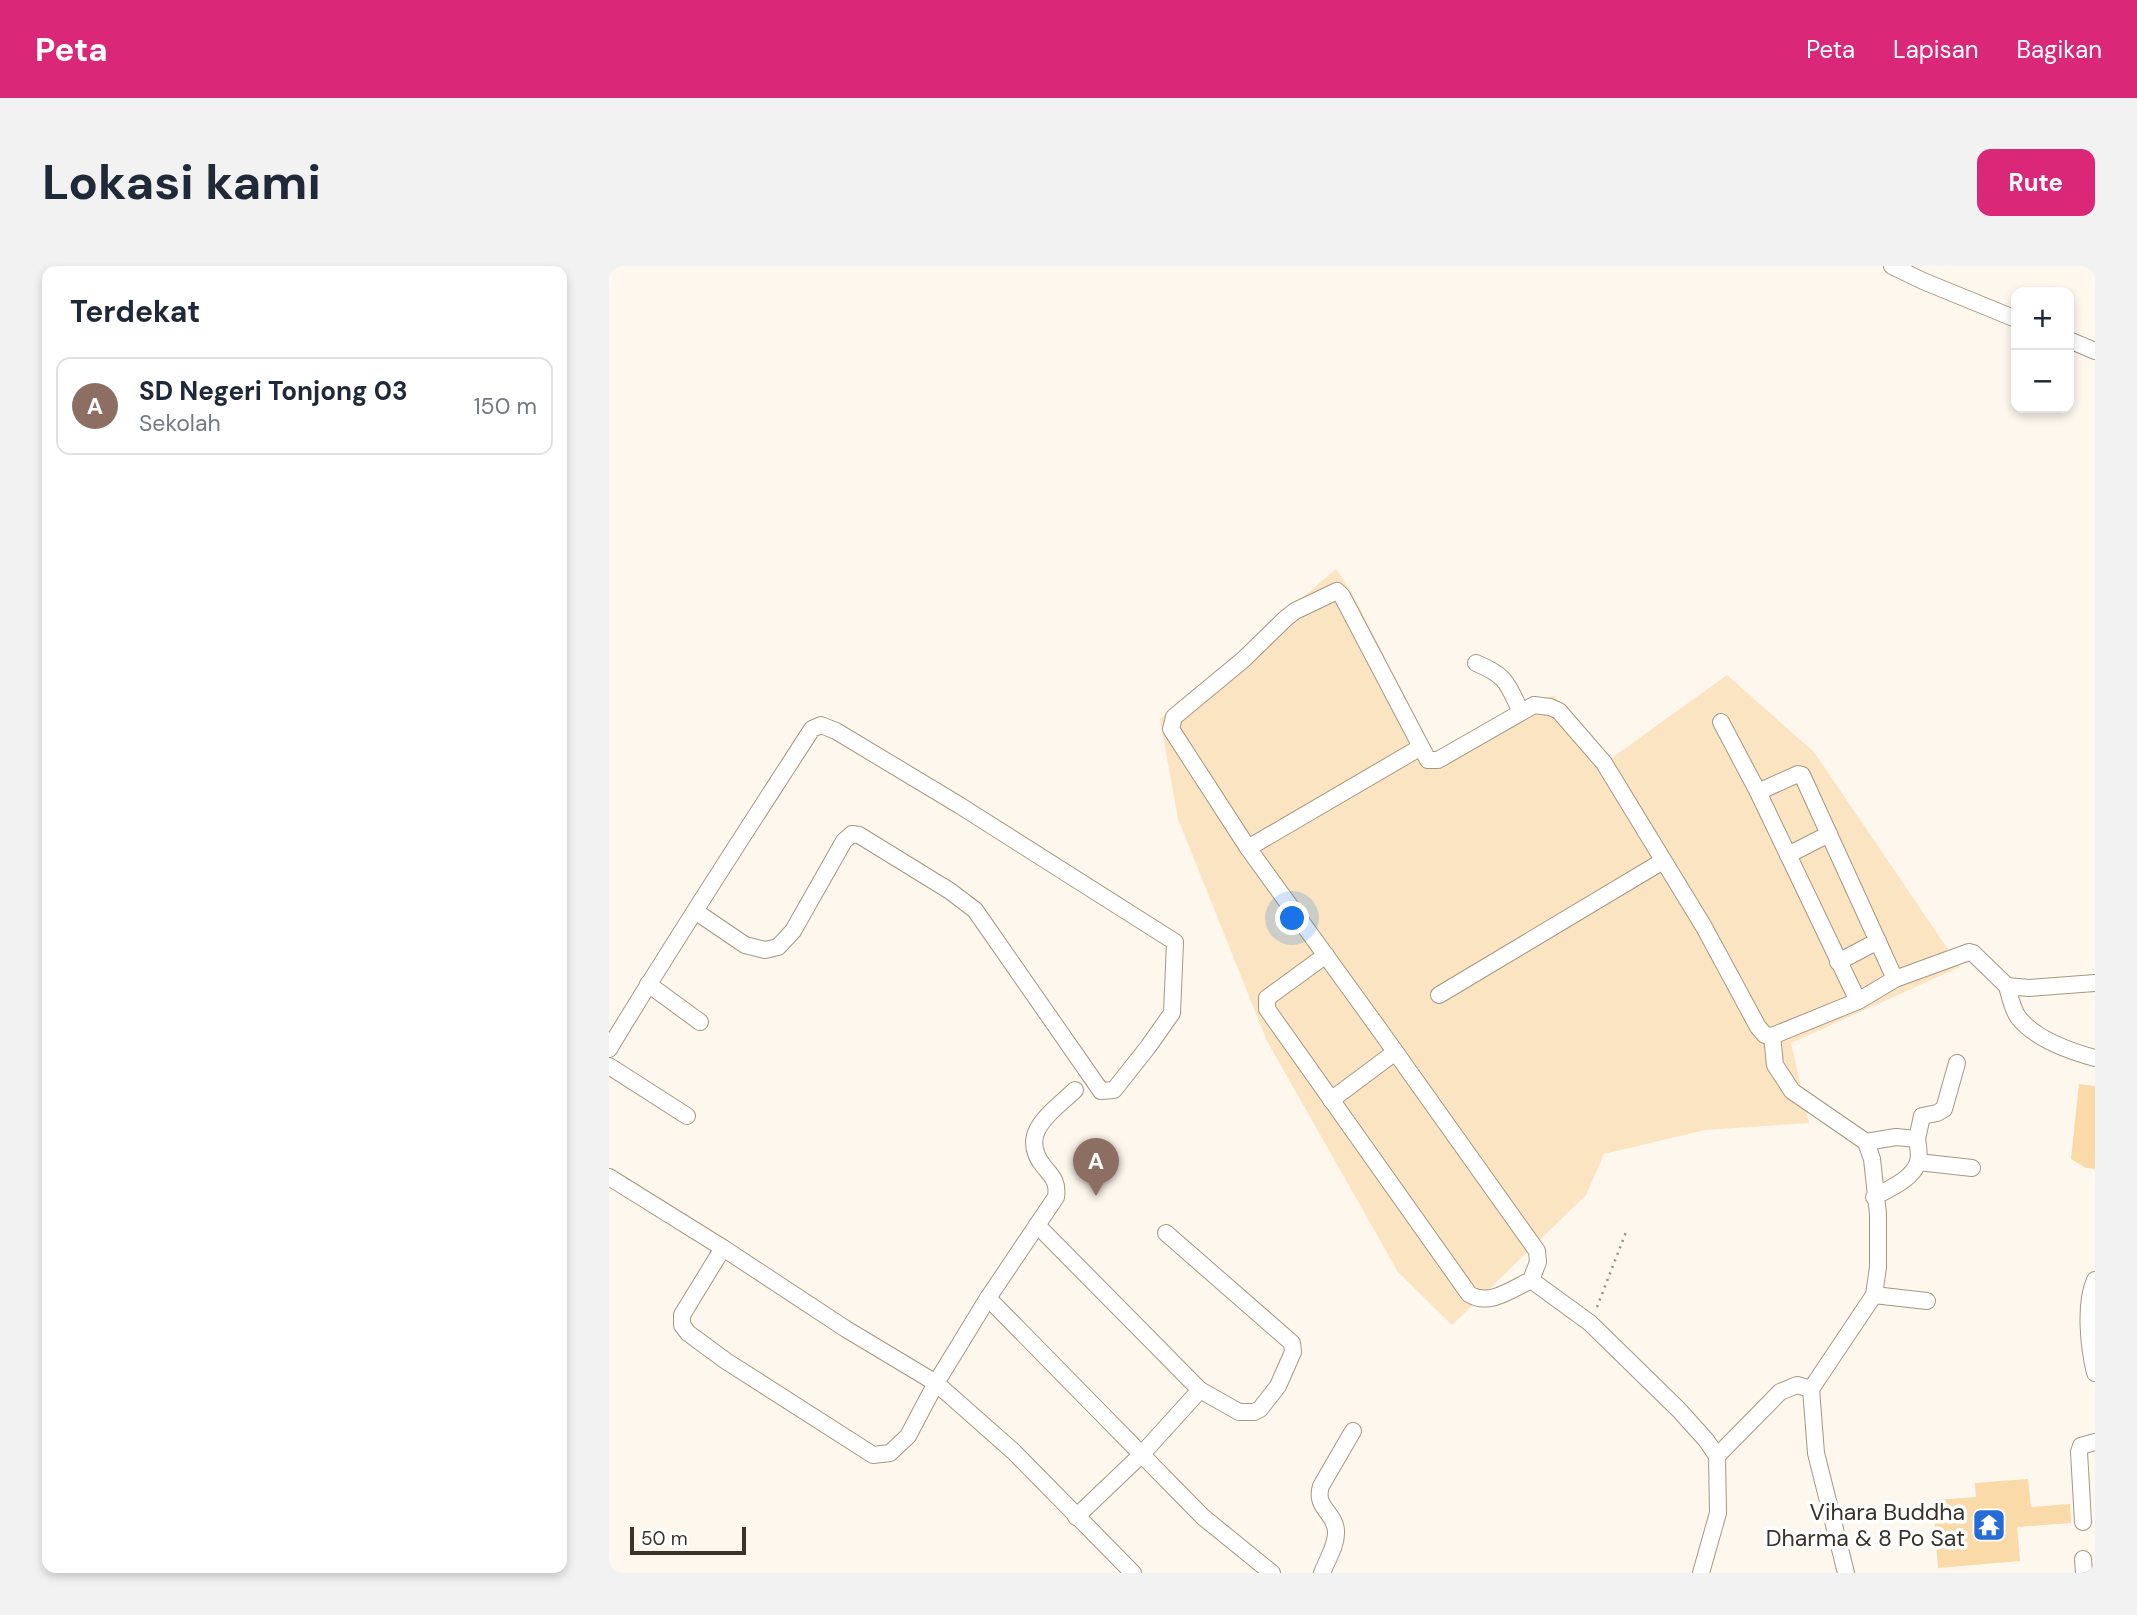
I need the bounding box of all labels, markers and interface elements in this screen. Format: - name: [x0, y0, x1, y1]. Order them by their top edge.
- text: Peta: [35, 28, 108, 71]
- text: Peta: [1806, 34, 1855, 65]
- text: Lapisan: [1893, 34, 1978, 65]
- text: Bagikan: [2016, 34, 2102, 65]
- button: Rute: [1977, 149, 2095, 216]
- text: Lokasi kami: [42, 150, 321, 214]
- map controls: [2011, 287, 2074, 413]
- button: +: [2011, 287, 2074, 350]
- text: Terdekat: [70, 292, 200, 331]
- button: −: [2011, 350, 2074, 413]
- text: SD Negeri Tonjong 03: [139, 374, 408, 408]
- text: A: [87, 391, 103, 421]
- text: 150 m: [473, 391, 537, 421]
- text: Sekolah: [139, 408, 221, 438]
- your location: [1275, 901, 1309, 935]
- pin: A: [1073, 1138, 1119, 1196]
- place label: Vihara Buddha Dharma & 8 Po Sat: [1766, 1497, 1965, 1553]
- temple icon: Vihara Buddha Dharma & 8 Po Sat: [1970, 1506, 2008, 1544]
- scale bar: [630, 1524, 745, 1556]
- text: 50 m: [641, 1526, 688, 1551]

